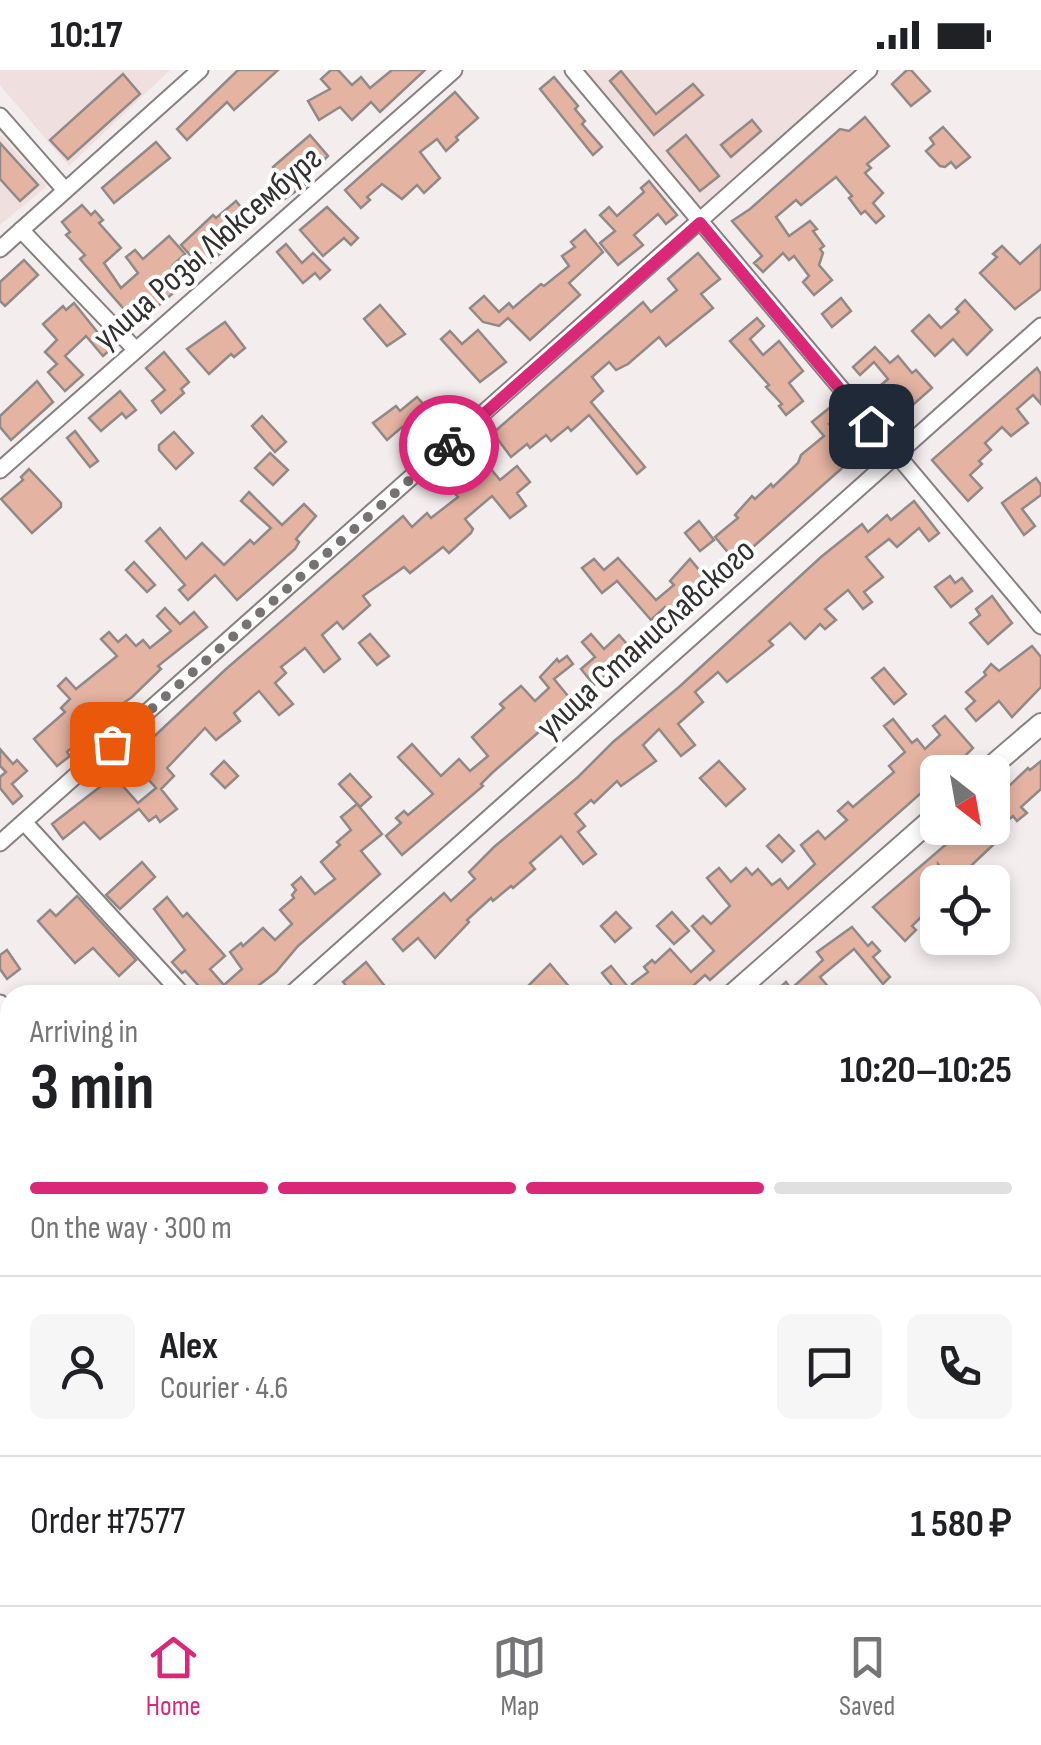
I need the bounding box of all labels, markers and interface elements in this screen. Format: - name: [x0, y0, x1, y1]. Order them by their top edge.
- text: 10:17: [50, 13, 122, 58]
- street label: улица Розы Люксембург: [85, 137, 331, 359]
- pin: [829, 384, 914, 469]
- courier: [399, 395, 499, 495]
- icon: home: [844, 399, 899, 454]
- icon: bike: [422, 418, 477, 473]
- street label: улица Станиславского: [528, 530, 764, 749]
- pin: [70, 702, 155, 787]
- icon: bag: [85, 717, 140, 772]
- north arrow: [920, 755, 1010, 845]
- map controls: [920, 755, 1010, 955]
- button: locate: [920, 865, 1010, 955]
- text: Arriving in: [30, 1013, 138, 1052]
- text: 10:20–10:25: [840, 1048, 1012, 1093]
- text: 3 min: [30, 1050, 154, 1128]
- text: On the way · 300 m: [30, 1209, 232, 1248]
- button: person: [30, 1314, 135, 1419]
- button: chat: [777, 1314, 882, 1419]
- button: phone: [907, 1314, 1012, 1419]
- text: Alex: [160, 1324, 218, 1369]
- text: Courier · 4.6: [160, 1369, 288, 1408]
- text: Order #7577: [30, 1499, 185, 1544]
- text: 1 580 ₽: [910, 1502, 1012, 1547]
- tab: Home: [146, 1630, 201, 1723]
- tab: Map: [492, 1630, 547, 1723]
- tab: Saved: [839, 1630, 895, 1723]

